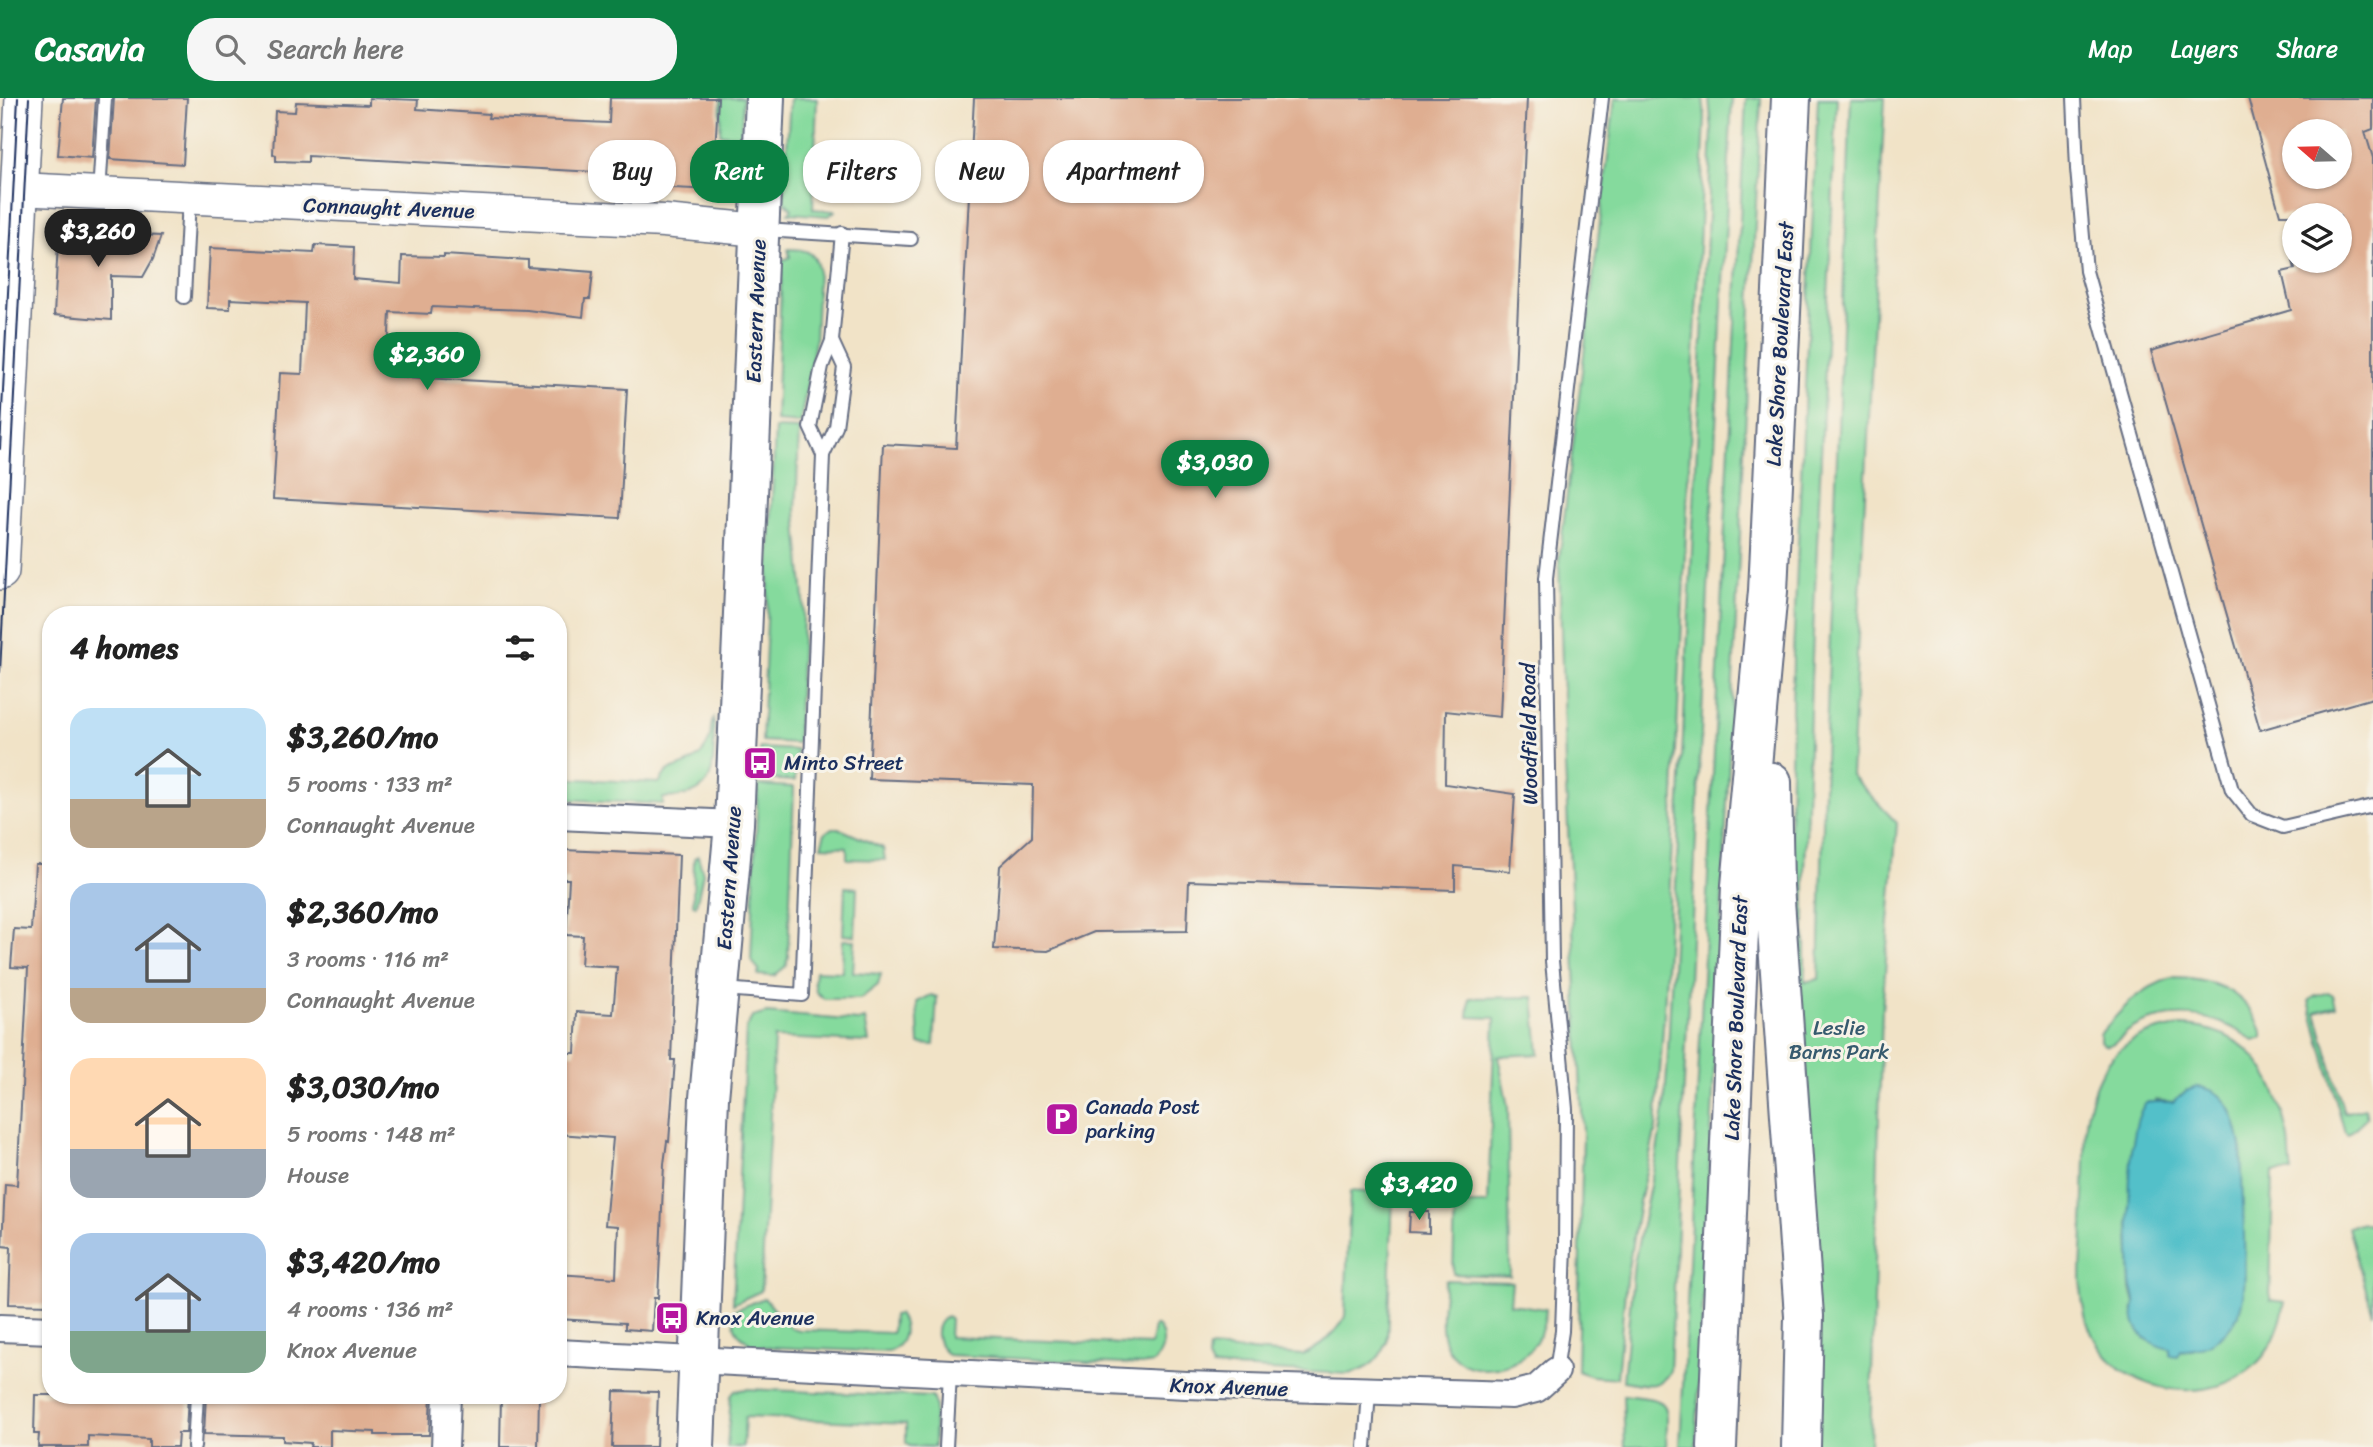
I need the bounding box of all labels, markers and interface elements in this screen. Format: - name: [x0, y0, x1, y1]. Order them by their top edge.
- search box: [187, 18, 677, 81]
- text: Casavia: [35, 20, 145, 78]
- text: Search here: [267, 26, 404, 72]
- text: Map: [2088, 28, 2133, 70]
- text: Layers: [2171, 28, 2238, 70]
- text: Share: [2276, 28, 2338, 70]
- icon: search: [211, 30, 249, 68]
- north arrow: [2282, 119, 2352, 189]
- map controls: [2282, 119, 2352, 273]
- chip: Buy: [588, 140, 676, 203]
- chip: Rent: [690, 140, 789, 203]
- chip: Filters: [803, 140, 921, 203]
- chip: New: [935, 140, 1029, 203]
- chip: Apartment: [1043, 140, 1204, 203]
- street label: Connaught Avenue: [303, 186, 475, 230]
- button: layers: [2282, 203, 2352, 273]
- pin: $3,260: [41, 209, 155, 269]
- text: $3,260: [60, 211, 136, 252]
- street label: Lake Shore Boulevard East: [1755, 219, 1805, 467]
- street label: Eastern Avenue: [734, 238, 778, 384]
- pin: $2,360: [370, 332, 484, 392]
- text: $2,360: [389, 334, 465, 375]
- pin: $3,030: [1158, 440, 1272, 500]
- text: $3,030: [1177, 442, 1253, 483]
- text: 4 homes: [70, 621, 178, 675]
- icon: filters: [501, 629, 539, 667]
- street label: Woodfield Road: [1509, 661, 1549, 805]
- text: $3,260/mo: [287, 710, 438, 764]
- icon: home: [126, 736, 210, 820]
- bus stop icon: Minto Street: [741, 744, 779, 782]
- place label: Minto Street: [784, 744, 904, 782]
- text: 5 rooms · 133 m²: [287, 764, 453, 805]
- street label: Eastern Avenue: [705, 804, 753, 951]
- text: Connaught Avenue: [287, 805, 475, 846]
- text: $2,360/mo: [287, 885, 438, 939]
- street label: Lake Shore Boulevard East: [1713, 893, 1759, 1141]
- icon: home: [126, 911, 210, 995]
- text: 3 rooms · 116 m²: [287, 939, 449, 980]
- text: Connaught Avenue: [287, 980, 475, 1021]
- park label: Leslie Barns Park: [1789, 1009, 1889, 1071]
- text: $3,030/mo: [287, 1060, 439, 1114]
- icon: home: [126, 1086, 210, 1170]
- place label: Canada Post parking: [1085, 1088, 1200, 1150]
- parking icon: Canada Post parking: [1043, 1100, 1081, 1138]
- text: 5 rooms · 148 m²: [287, 1114, 456, 1155]
- text: House: [287, 1155, 349, 1196]
- pin: $3,420: [1362, 1162, 1476, 1222]
- text: $3,420: [1381, 1164, 1457, 1205]
- text: $3,420/mo: [287, 1235, 440, 1289]
- icon: home: [126, 1261, 210, 1345]
- text: 4 rooms · 136 m²: [287, 1289, 454, 1330]
- bus stop icon: Knox Avenue: [653, 1299, 691, 1337]
- place label: Knox Avenue: [696, 1299, 815, 1337]
- text: Knox Avenue: [287, 1330, 417, 1371]
- street label: Knox Avenue: [1169, 1366, 1289, 1408]

